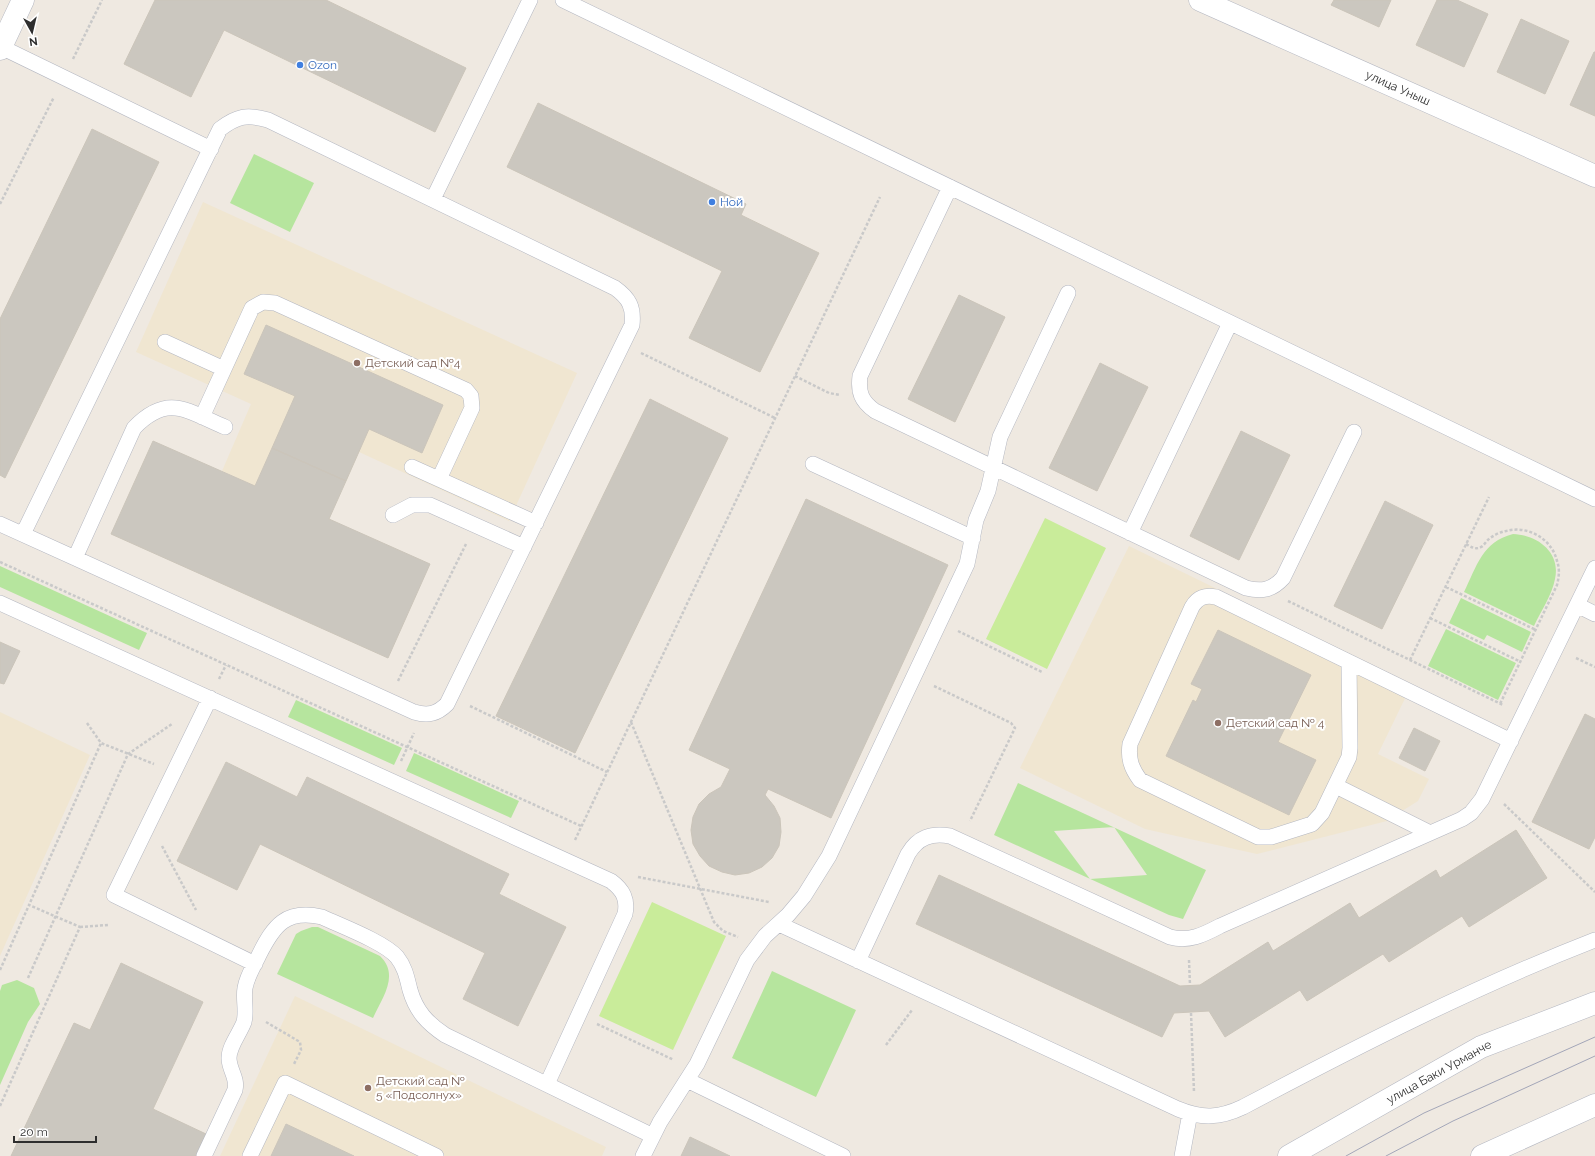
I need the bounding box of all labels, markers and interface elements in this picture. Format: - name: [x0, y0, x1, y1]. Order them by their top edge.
- north arrow: [12, 12, 52, 52]
- text: N: [28, 34, 38, 48]
- place label: Ozon: [308, 58, 337, 72]
- marker: Ozon: [295, 60, 305, 70]
- street label: улица Уныш: [1364, 68, 1432, 108]
- place label: Ной: [720, 195, 743, 209]
- marker: Ной: [707, 197, 717, 207]
- place label: Детский сад №4: [365, 356, 461, 370]
- marker: Детский сад №4: [352, 358, 362, 368]
- place label: Детский сад № 4: [1226, 716, 1325, 730]
- marker: Детский сад № 4: [1213, 718, 1223, 728]
- street label: улица Баки Урманче: [1384, 1037, 1494, 1107]
- place label: Детский сад № 5 «Подсолнух»: [376, 1074, 465, 1102]
- marker: Детский сад № 5 «Подсолнух»: [363, 1083, 373, 1093]
- scale bar: [14, 1118, 96, 1144]
- text: 20 m: [20, 1125, 48, 1139]

